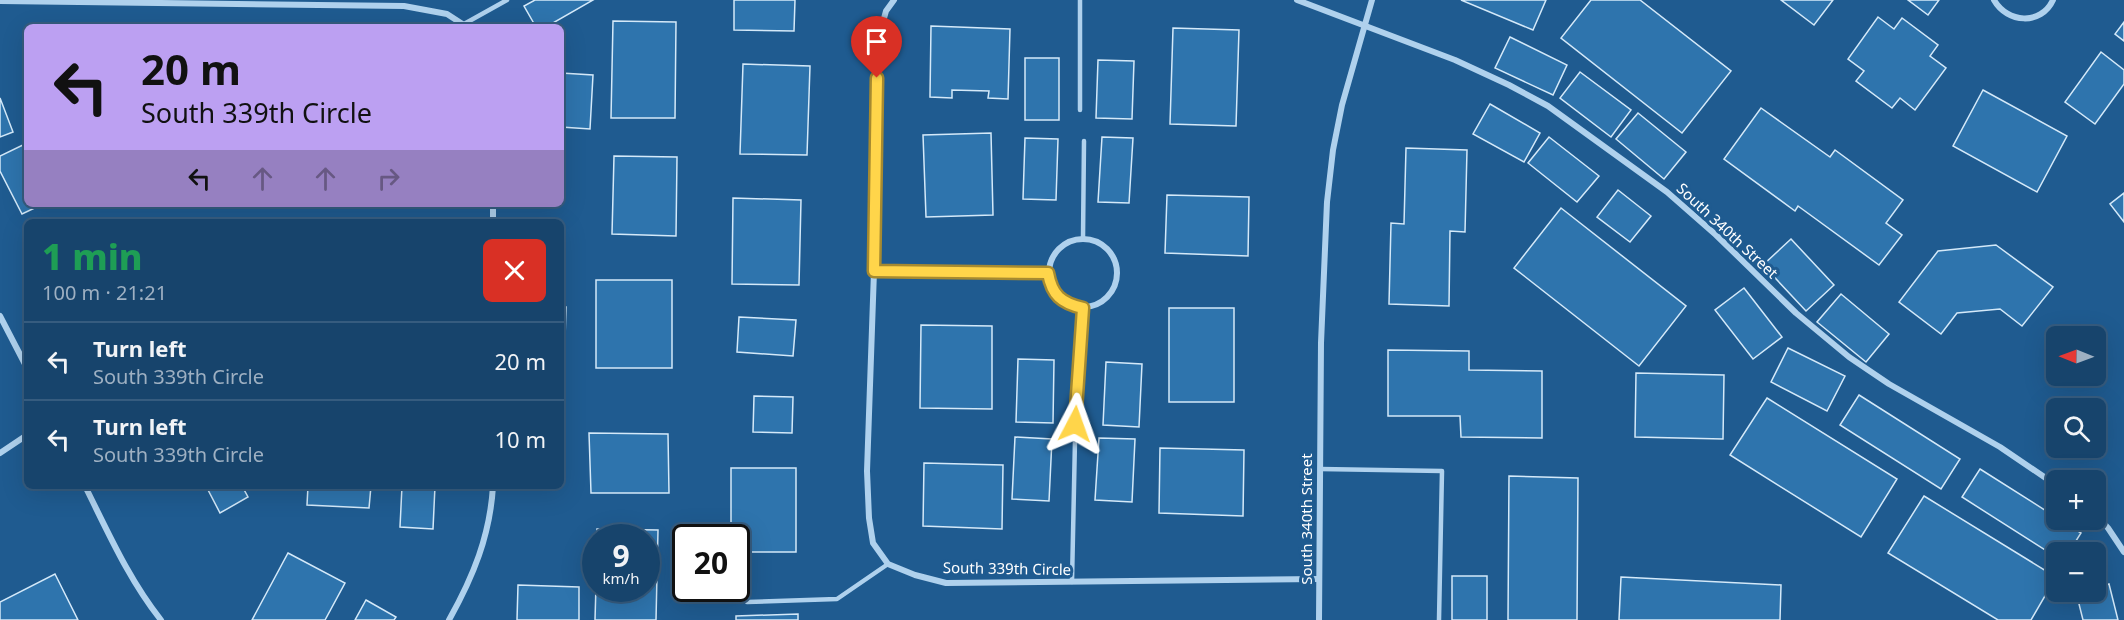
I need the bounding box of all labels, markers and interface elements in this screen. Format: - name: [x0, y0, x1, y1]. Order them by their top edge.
- pin: [851, 16, 902, 78]
- icon: arrive: [860, 25, 893, 58]
- text: 20 m: [141, 40, 241, 97]
- icon: left: [42, 48, 120, 126]
- text: South 339th Circle: [141, 94, 372, 131]
- icon: left: [183, 162, 216, 195]
- icon: ahead: [246, 162, 279, 195]
- icon: ahead: [309, 162, 342, 195]
- icon: right: [372, 162, 405, 195]
- street label: South 340th Street: [1673, 178, 1783, 283]
- text: 1 min: [42, 232, 143, 281]
- button: close: [483, 239, 546, 302]
- text: 100 m · 21:21: [42, 279, 167, 306]
- north arrow: [2046, 326, 2106, 386]
- map controls: [2046, 326, 2106, 602]
- text: Turn left: [93, 333, 187, 363]
- icon: left: [42, 345, 75, 378]
- text: 20 m: [495, 346, 546, 376]
- text: South 339th Circle: [93, 363, 264, 390]
- position arrow: [1043, 392, 1107, 456]
- button: search: [2046, 398, 2106, 458]
- text: Turn left: [93, 411, 187, 441]
- icon: left: [42, 423, 75, 456]
- text: 10 m: [495, 424, 546, 454]
- text: South 339th Circle: [93, 441, 264, 468]
- street label: South 340th Street: [1296, 453, 1316, 585]
- button: +: [2046, 470, 2106, 530]
- speed limit sign: 20: [672, 524, 750, 602]
- text: 9: [612, 535, 630, 576]
- button: −: [2046, 542, 2106, 602]
- street label: South 339th Circle: [943, 557, 1071, 579]
- text: km/h: [603, 568, 639, 588]

